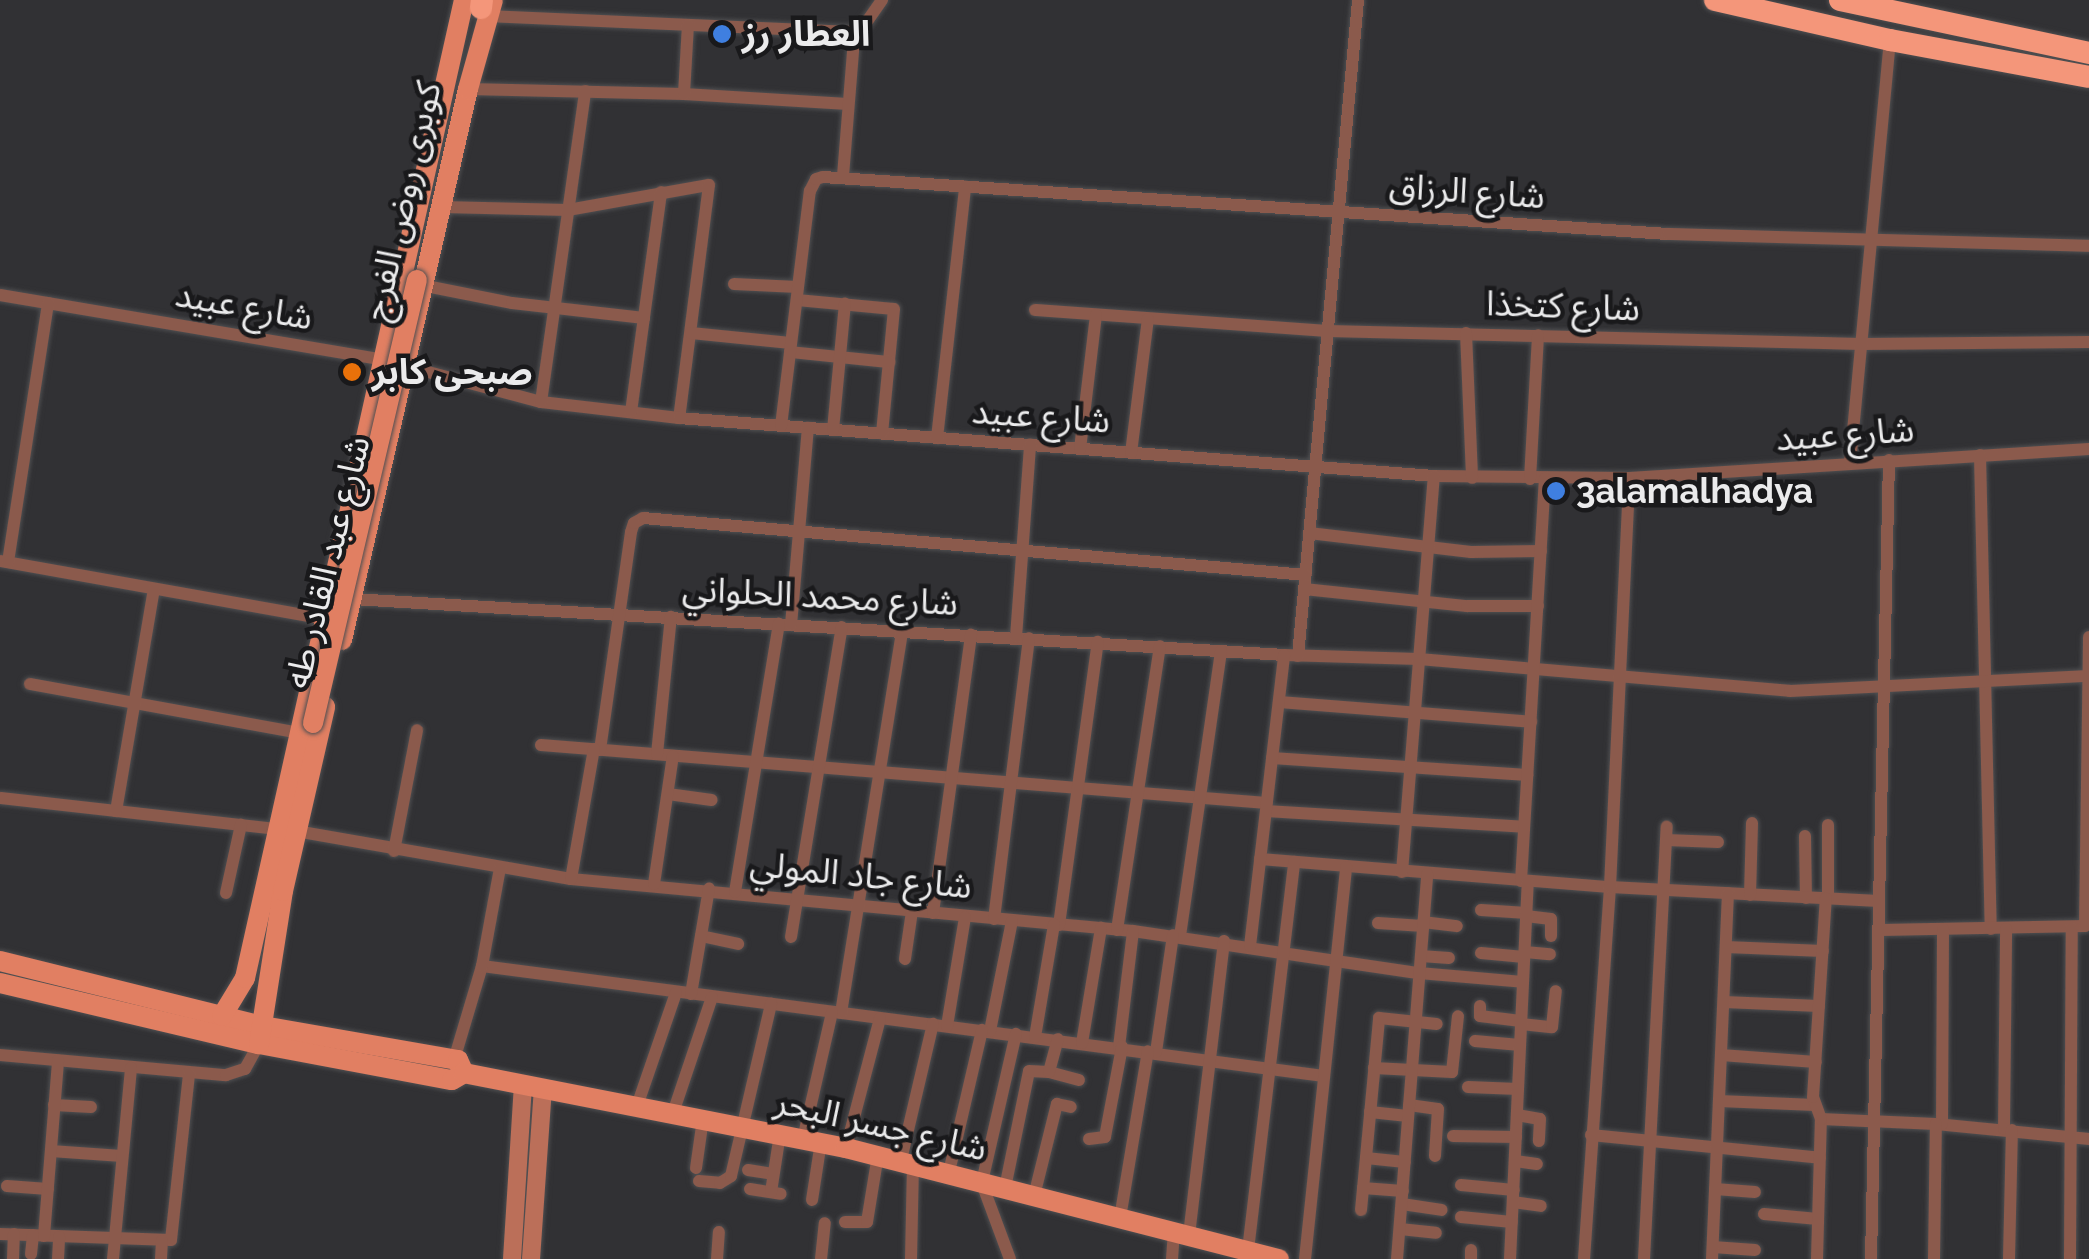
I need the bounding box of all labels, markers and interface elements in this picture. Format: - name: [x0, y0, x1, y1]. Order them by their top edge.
- place label: العطار رز: [742, 13, 870, 55]
- marker: العطار رز: [711, 23, 733, 45]
- street label: كوبرى روض الفرج: [354, 77, 450, 325]
- street label: شارع الرزاق: [1388, 165, 1546, 217]
- street label: شارع عبيد: [172, 273, 316, 339]
- street label: شارع كتخذا: [1485, 282, 1641, 330]
- place label: صبحى كابر: [372, 351, 533, 393]
- marker: صبحى كابر: [341, 361, 363, 383]
- street label: شارع عبيد: [970, 390, 1112, 442]
- street label: شارع عبيد: [1774, 408, 1916, 460]
- street label: شارع عبد القادر طه: [275, 432, 379, 692]
- place label: 3alamalhadya: [1576, 470, 1813, 512]
- marker: 3alamalhadya: [1545, 480, 1567, 502]
- street label: شارع محمد الحلواني: [681, 568, 959, 624]
- street label: شارع جاد المولي: [748, 842, 974, 908]
- street label: شارع جسر البحر: [771, 1080, 991, 1170]

